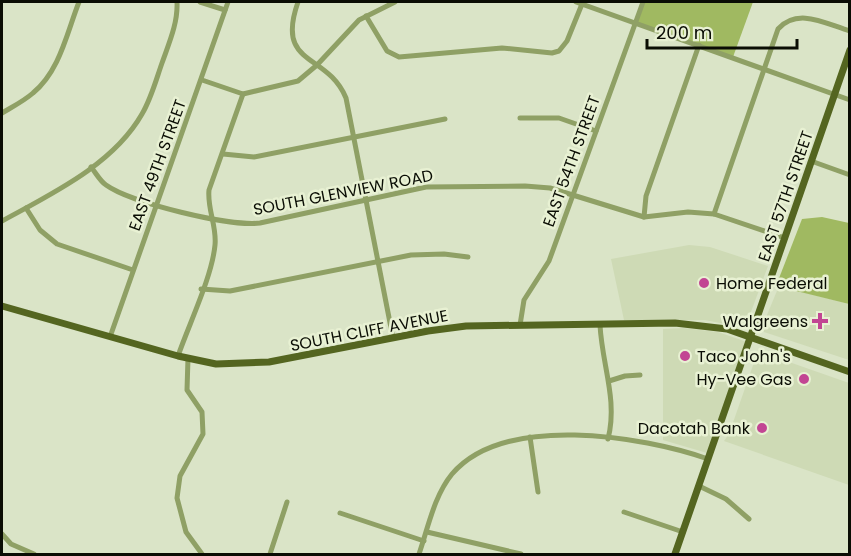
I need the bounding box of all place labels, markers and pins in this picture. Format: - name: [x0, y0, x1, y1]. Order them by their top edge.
- place label: Home Federal: [716, 272, 827, 295]
- marker: Home Federal: [697, 276, 711, 290]
- place label: Walgreens: [722, 310, 808, 333]
- marker: Walgreens: [813, 314, 827, 328]
- place label: Taco John's: [697, 345, 791, 368]
- marker: Taco John's: [678, 349, 692, 363]
- place label: Hy-Vee Gas: [697, 368, 792, 391]
- marker: Hy-Vee Gas: [797, 372, 811, 386]
- place label: Dacotah Bank: [638, 417, 751, 440]
- marker: Dacotah Bank: [755, 421, 769, 435]

